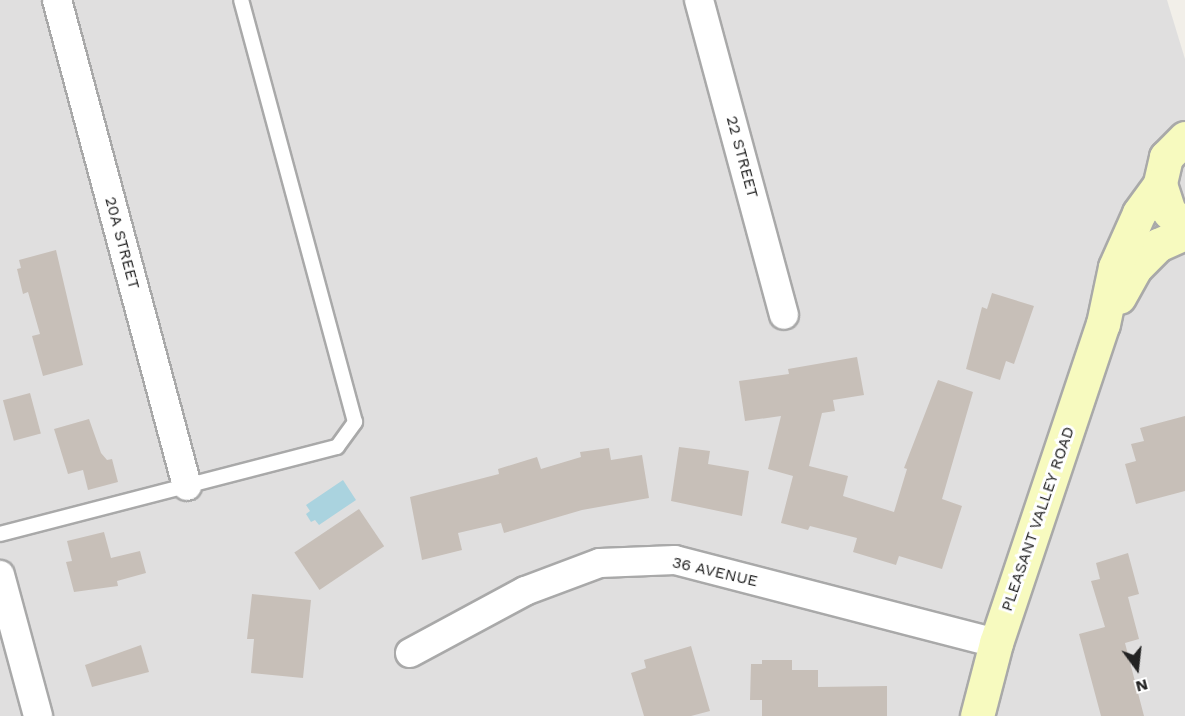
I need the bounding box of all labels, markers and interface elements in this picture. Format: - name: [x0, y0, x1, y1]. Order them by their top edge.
- street label: 22 STREET: [722, 114, 762, 200]
- street label: 20A STREET: [100, 194, 144, 292]
- street label: PLEASANT VALLEY ROAD: [997, 423, 1079, 615]
- street label: 36 AVENUE: [670, 553, 760, 591]
- north arrow: [1107, 638, 1167, 698]
- text: N: [1134, 675, 1150, 697]

